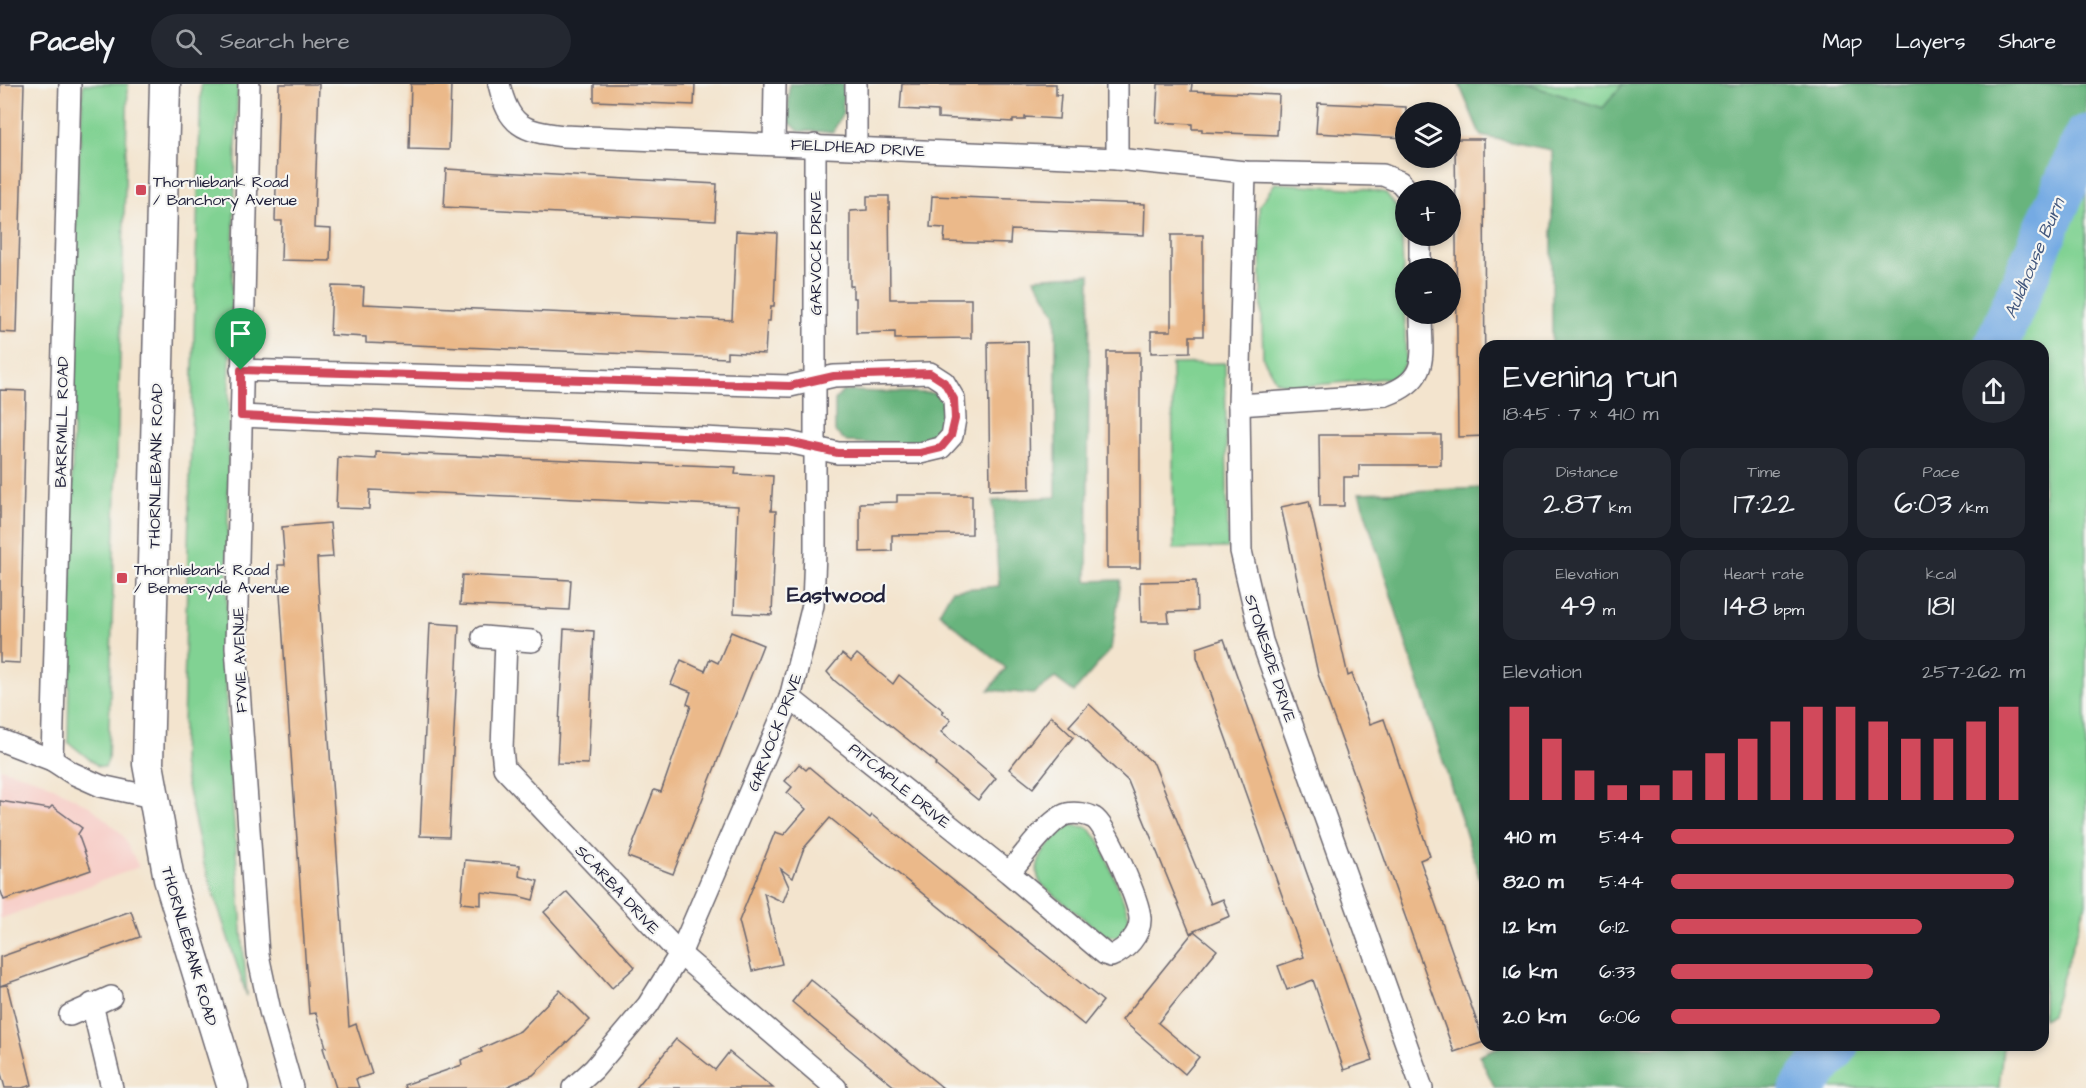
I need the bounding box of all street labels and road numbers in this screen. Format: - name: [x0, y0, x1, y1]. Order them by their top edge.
- street label: FIELDHEAD DRIVE: [790, 133, 926, 163]
- street label: GARVOCK DRIVE: [805, 190, 827, 315]
- street label: BARRMILL ROAD: [50, 356, 74, 488]
- street label: THORNLIEBANK ROAD: [144, 383, 168, 549]
- street label: STONESIDE DRIVE: [1239, 592, 1301, 726]
- street label: FYVIE AVENUE: [227, 606, 253, 713]
- street label: GARVOCK DRIVE: [742, 670, 808, 794]
- street label: PITCAPLE DRIVE: [844, 738, 955, 834]
- street label: SCARBA DRIVE: [570, 840, 665, 940]
- street label: THORNLIEBANK ROAD: [156, 864, 222, 1029]

